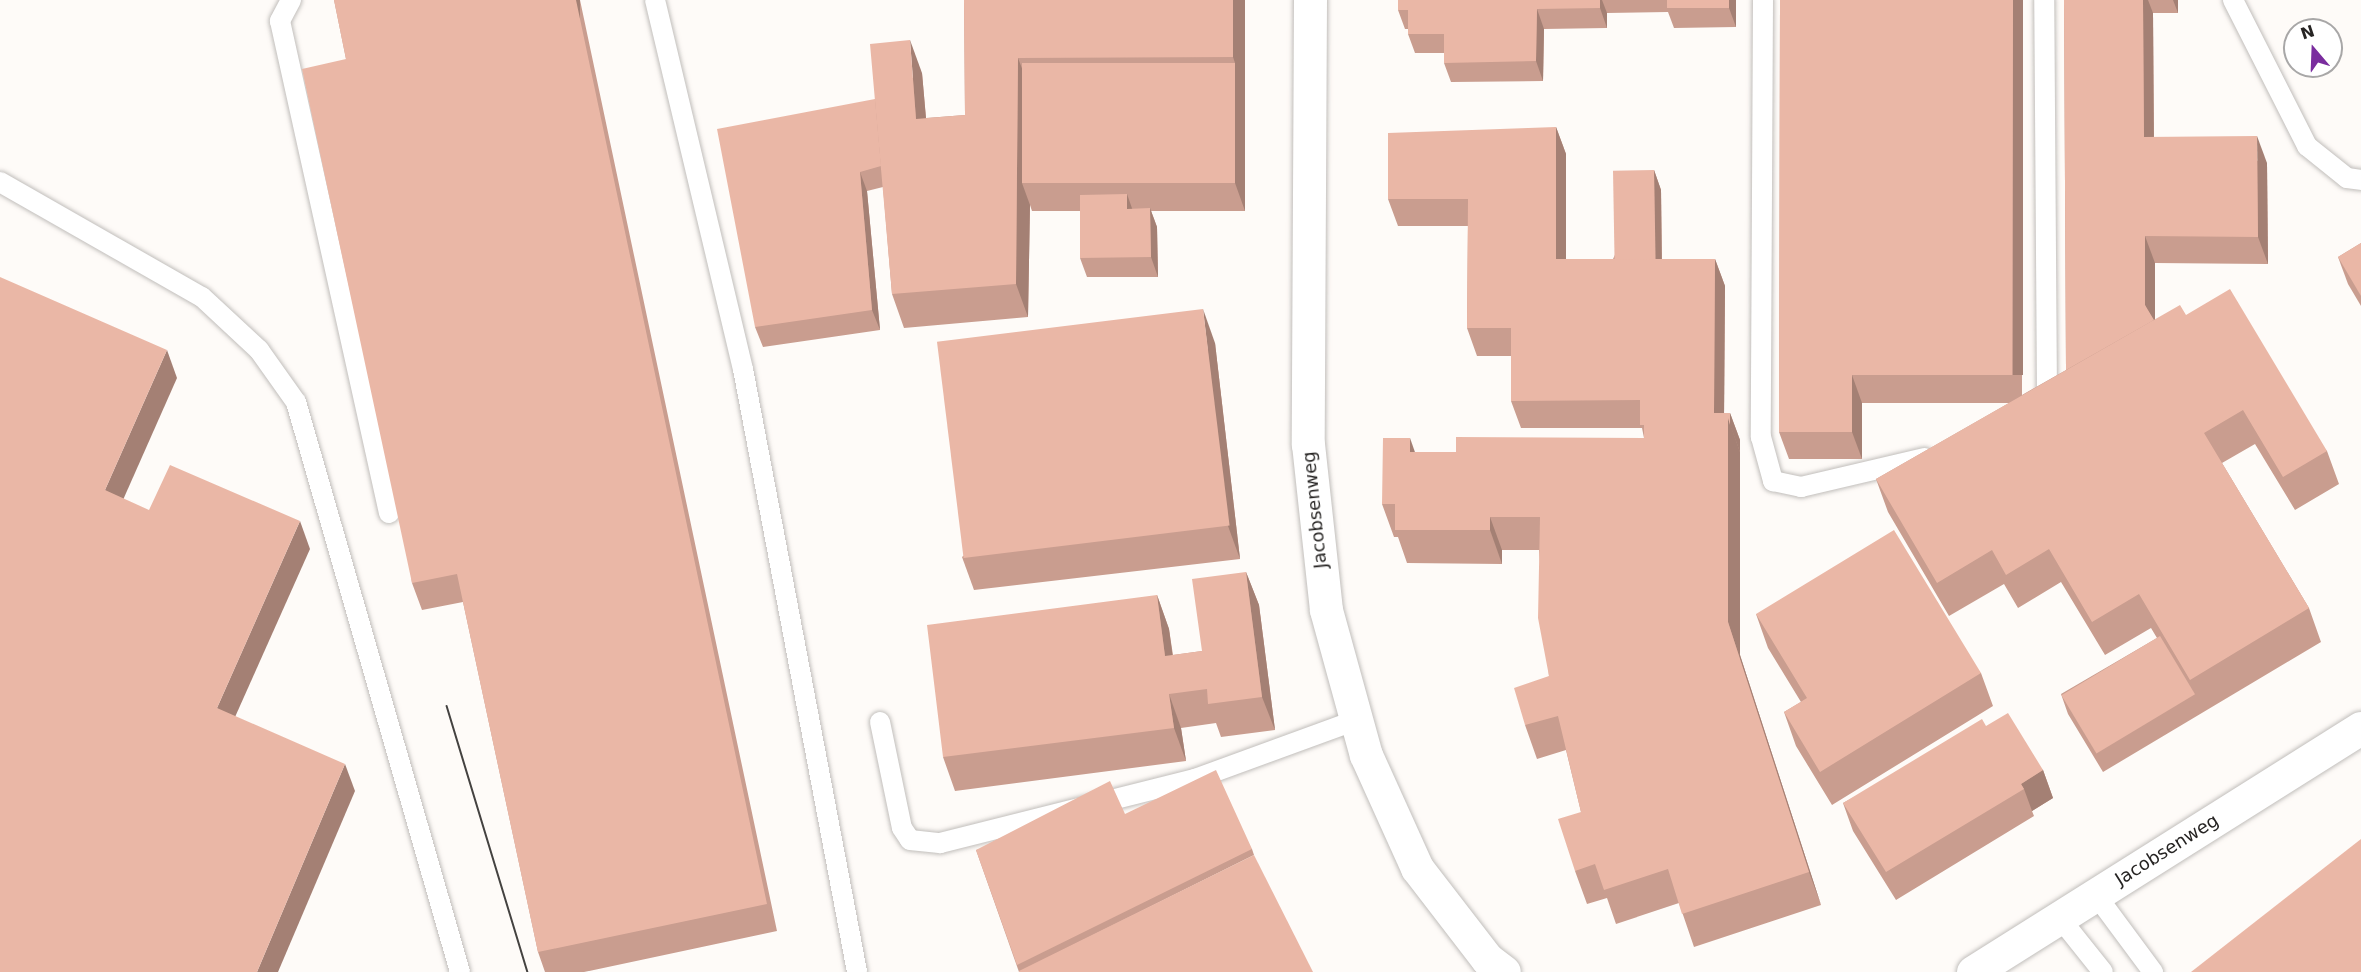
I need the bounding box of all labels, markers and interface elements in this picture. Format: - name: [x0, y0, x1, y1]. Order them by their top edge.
- north arrow: [2283, 18, 2343, 78]
- text: N: [2298, 21, 2317, 44]
- street label: Jacobsenweg: [1298, 450, 1332, 570]
- street label: Jacobsenweg: [2111, 810, 2223, 890]

